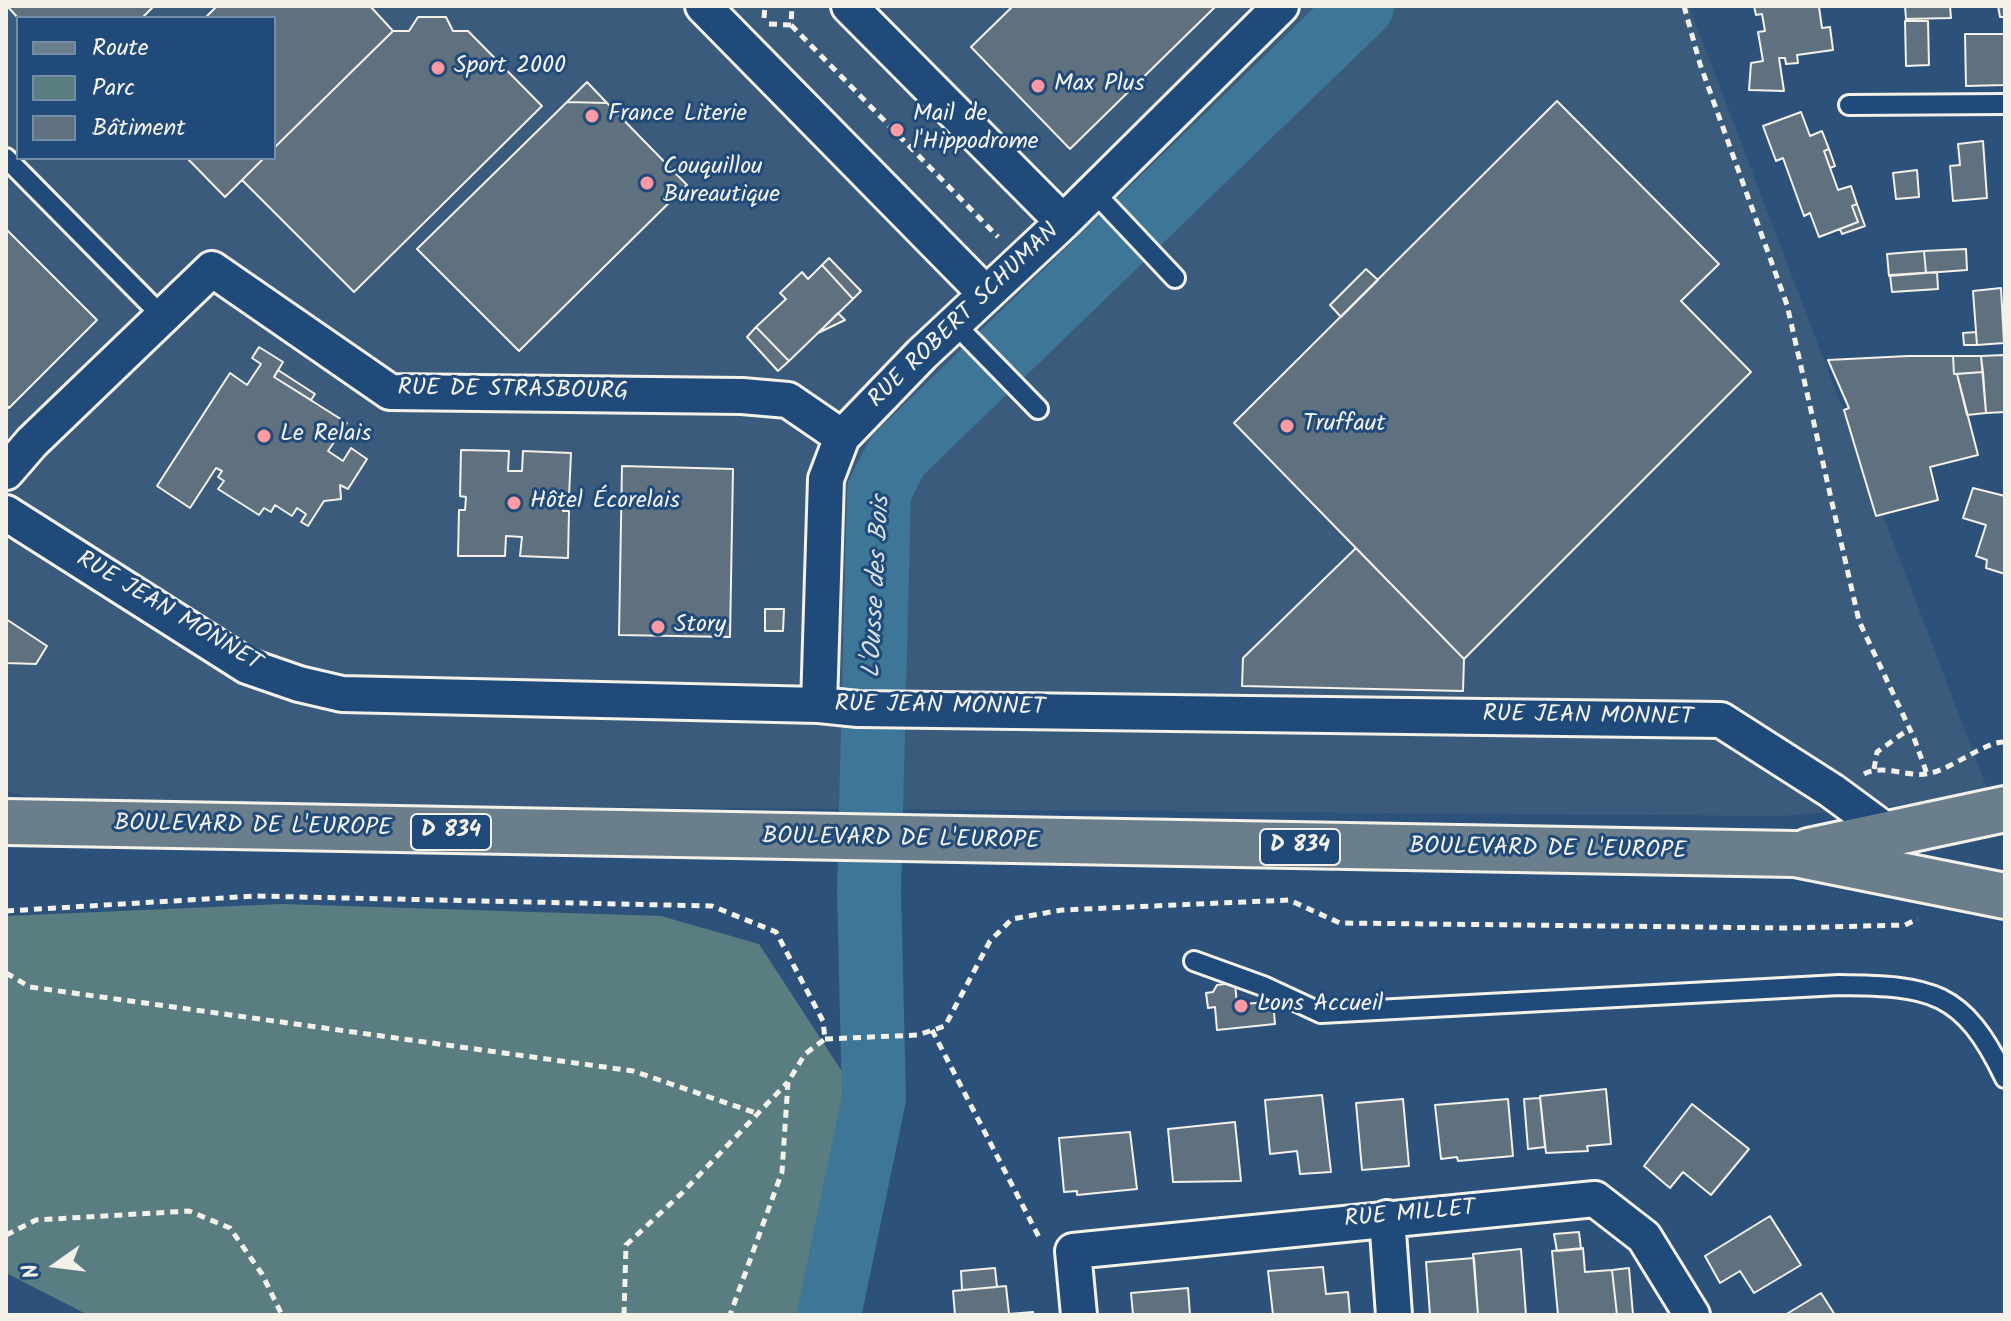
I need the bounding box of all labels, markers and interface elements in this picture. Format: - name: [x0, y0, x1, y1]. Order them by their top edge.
- legend: [16, 16, 276, 160]
- text: Route: [92, 29, 149, 68]
- place label: Sport 2000: [454, 54, 566, 82]
- marker: Sport 2000: [429, 59, 447, 77]
- text: Parc: [92, 69, 135, 108]
- place label: Max Plus: [1054, 72, 1145, 100]
- marker: Max Plus: [1029, 77, 1047, 95]
- place label: France Literie: [608, 102, 747, 130]
- place label: Mail de l'Hippodrome: [913, 102, 1039, 158]
- marker: France Literie: [583, 107, 601, 125]
- text: Bâtiment: [92, 109, 186, 148]
- marker: Mail de l'Hippodrome: [888, 121, 906, 139]
- place label: Couquillou Bureautique: [663, 155, 780, 211]
- marker: Couquillou Bureautique: [638, 174, 656, 192]
- street label: RUE ROBERT SCHUMAN: [864, 218, 1066, 416]
- street label: RUE DE STRASBOURG: [397, 376, 629, 408]
- place label: Truffaut: [1303, 412, 1385, 440]
- marker: Truffaut: [1278, 417, 1296, 435]
- place label: Le Relais: [280, 422, 371, 450]
- marker: Le Relais: [255, 427, 273, 445]
- place label: Hôtel Écorelais: [530, 489, 680, 517]
- marker: Hôtel Écorelais: [505, 494, 523, 512]
- water label: L'Ousse des Bois: [859, 495, 899, 679]
- street label: RUE JEAN MONNET: [70, 546, 266, 680]
- place label: Story: [674, 613, 726, 641]
- marker: Story: [649, 618, 667, 636]
- street label: RUE JEAN MONNET: [834, 692, 1046, 724]
- street label: RUE JEAN MONNET: [1482, 702, 1694, 734]
- street label: BOULEVARD DE L'EUROPE: [114, 811, 392, 845]
- road number: D 834: [411, 814, 491, 850]
- street label: BOULEVARD DE L'EUROPE: [762, 824, 1040, 858]
- road number: D 834: [1260, 829, 1340, 865]
- street label: BOULEVARD DE L'EUROPE: [1409, 834, 1687, 868]
- place label: Lons Accueil: [1257, 992, 1384, 1020]
- marker: Lons Accueil: [1232, 997, 1250, 1015]
- street label: RUE MILLET: [1343, 1196, 1477, 1236]
- north arrow: [16, 1225, 96, 1305]
- text: N: [14, 1260, 51, 1282]

